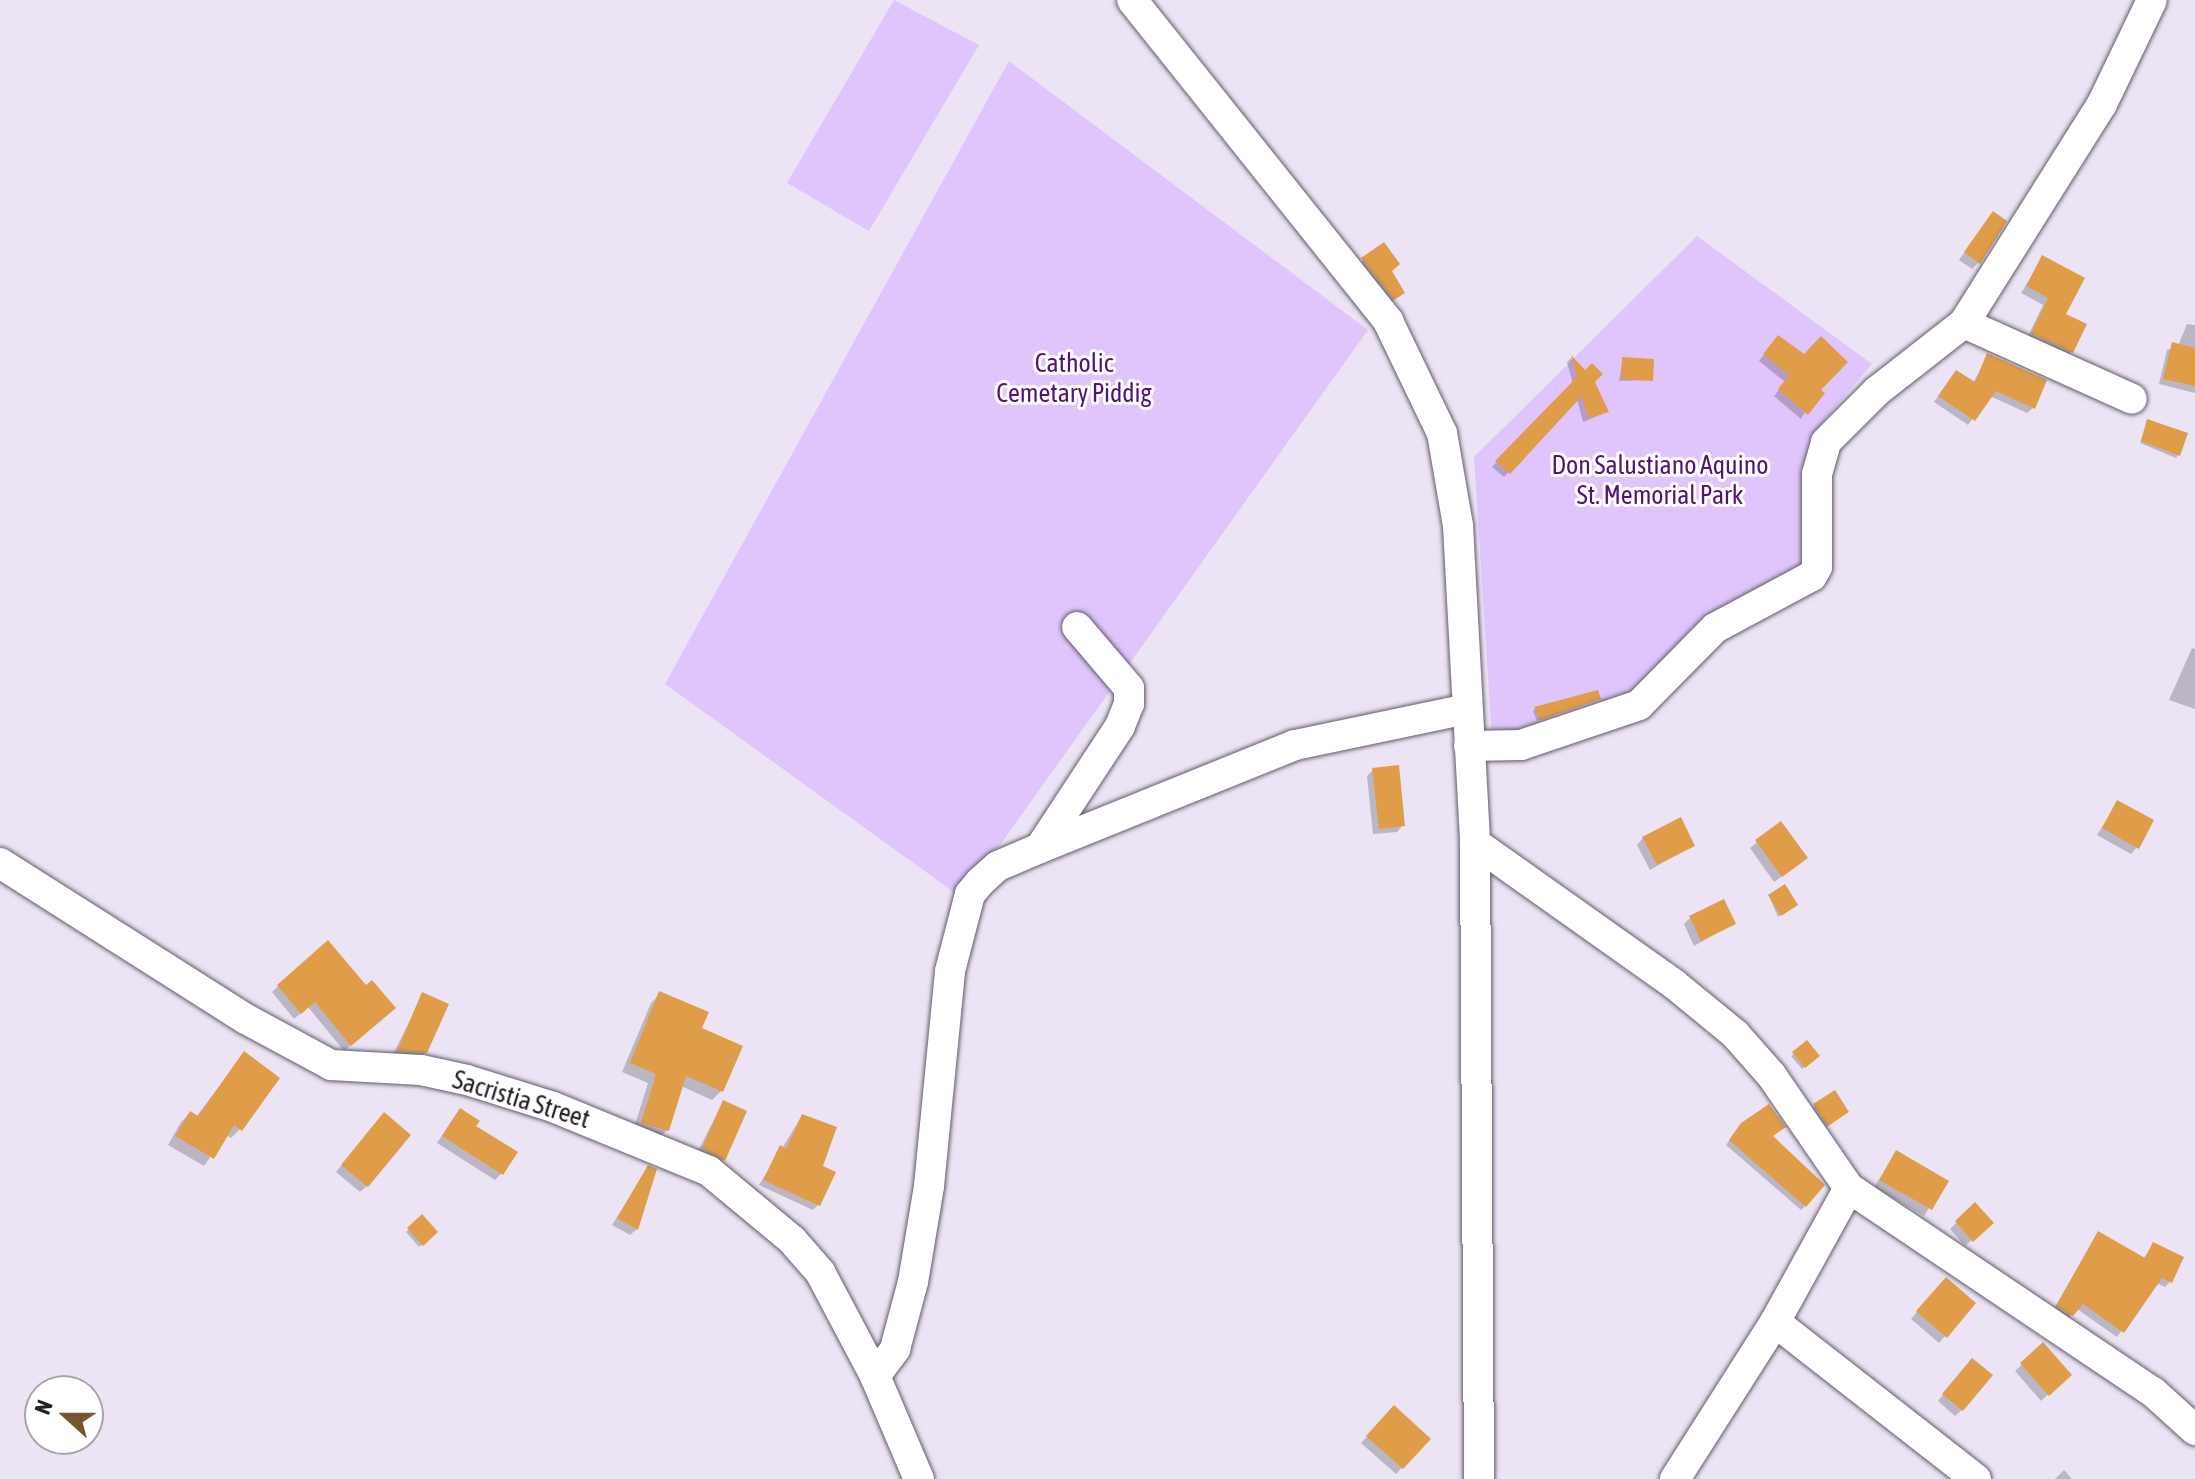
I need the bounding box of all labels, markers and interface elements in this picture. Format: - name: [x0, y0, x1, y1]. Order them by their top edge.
- park label: Catholic Cemetary Piddig: [996, 348, 1152, 410]
- park label: Don Salustiano Aquino St. Memorial Park: [1552, 450, 1768, 512]
- street label: Sacristia Street: [449, 1064, 593, 1136]
- north arrow: [24, 1375, 104, 1455]
- text: N: [29, 1396, 58, 1418]

